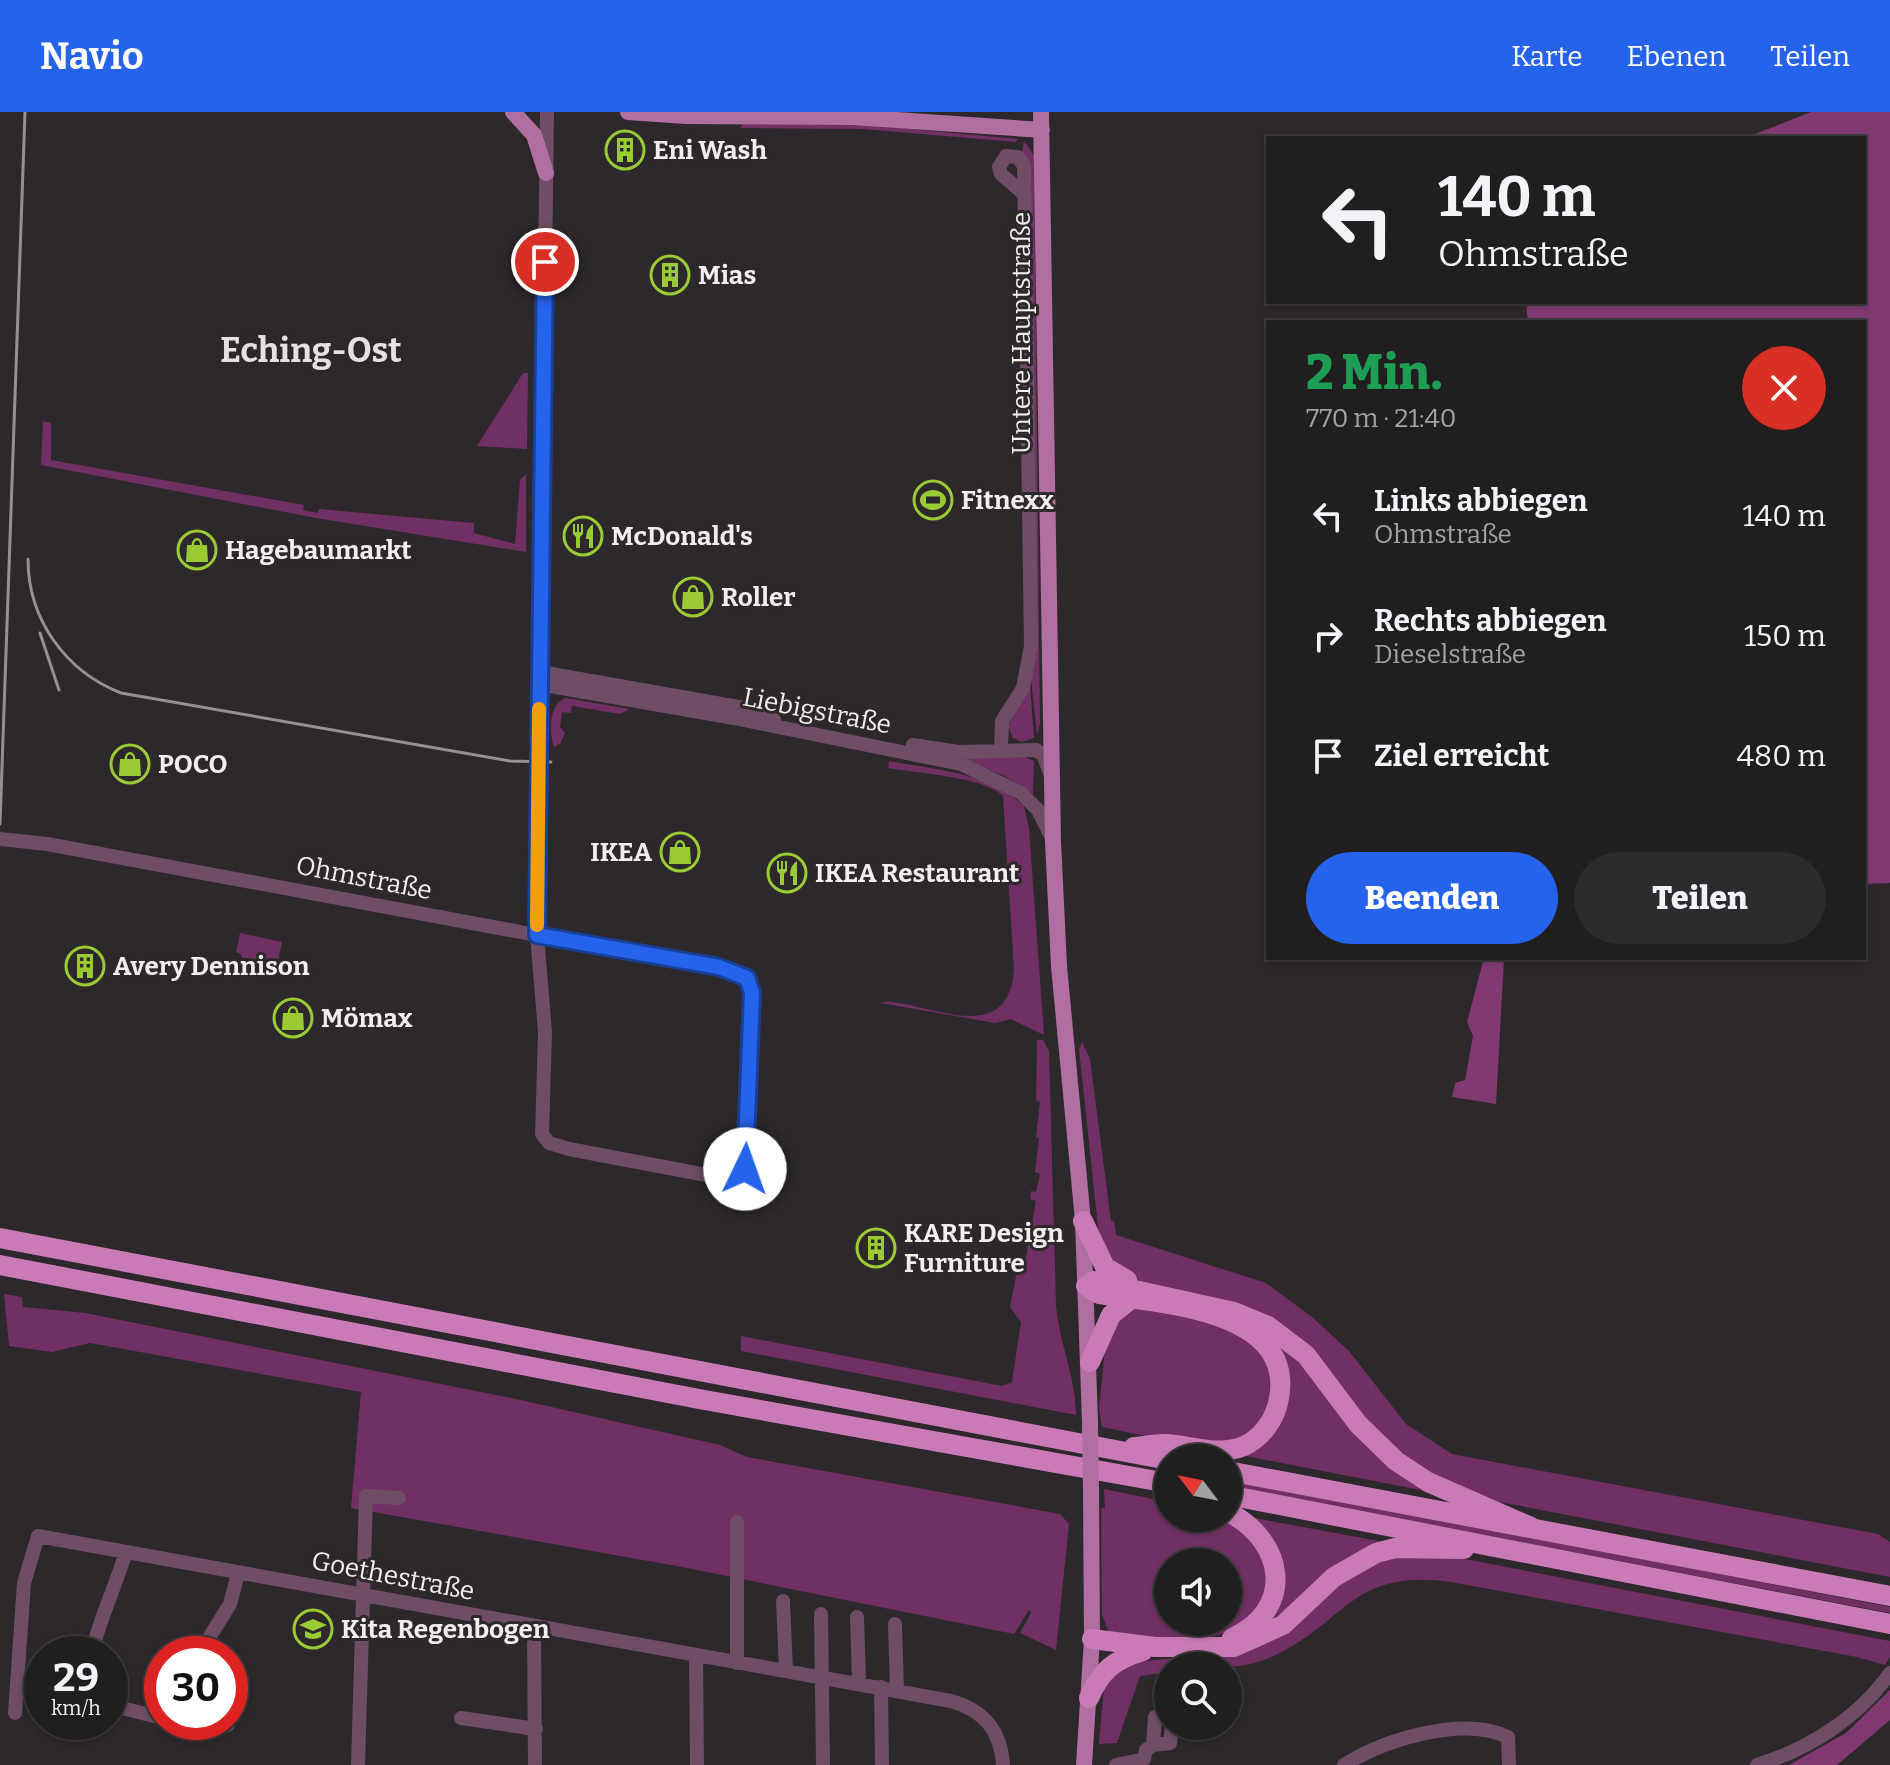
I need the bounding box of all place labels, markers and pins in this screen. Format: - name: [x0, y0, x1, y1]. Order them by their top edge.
- building icon: Eni Wash: [604, 129, 646, 171]
- place label: Eni Wash: [653, 135, 767, 166]
- pin: [511, 228, 579, 296]
- building icon: Mias: [649, 254, 691, 296]
- place label: Mias: [698, 260, 756, 291]
- sports icon: Fitnexx: [912, 479, 954, 521]
- place label: Fitnexx: [961, 485, 1054, 516]
- restaurant icon: McDonald's: [562, 515, 604, 557]
- place label: McDonald's: [611, 521, 753, 552]
- shop icon: Hagebaumarkt: [176, 529, 218, 571]
- place label: Hagebaumarkt: [225, 535, 412, 566]
- shop icon: Roller: [672, 576, 714, 618]
- place label: Roller: [721, 582, 795, 613]
- shop icon: POCO: [109, 743, 151, 785]
- place label: POCO: [158, 749, 228, 780]
- shop icon: IKEA: [659, 831, 701, 873]
- place label: IKEA: [590, 837, 652, 868]
- restaurant icon: IKEA Restaurant: [766, 852, 808, 894]
- place label: IKEA Restaurant: [815, 858, 1020, 889]
- building icon: Avery Dennison: [64, 945, 106, 987]
- place label: Avery Dennison: [113, 951, 310, 982]
- shop icon: Mömax: [272, 997, 314, 1039]
- place label: Mömax: [321, 1003, 413, 1034]
- place label: KARE Design Furniture: [904, 1218, 1064, 1279]
- building icon: KARE Design Furniture: [855, 1227, 897, 1269]
- school or university icon: Kita Regenbogen: [292, 1608, 334, 1650]
- place label: Kita Regenbogen: [341, 1614, 550, 1645]

